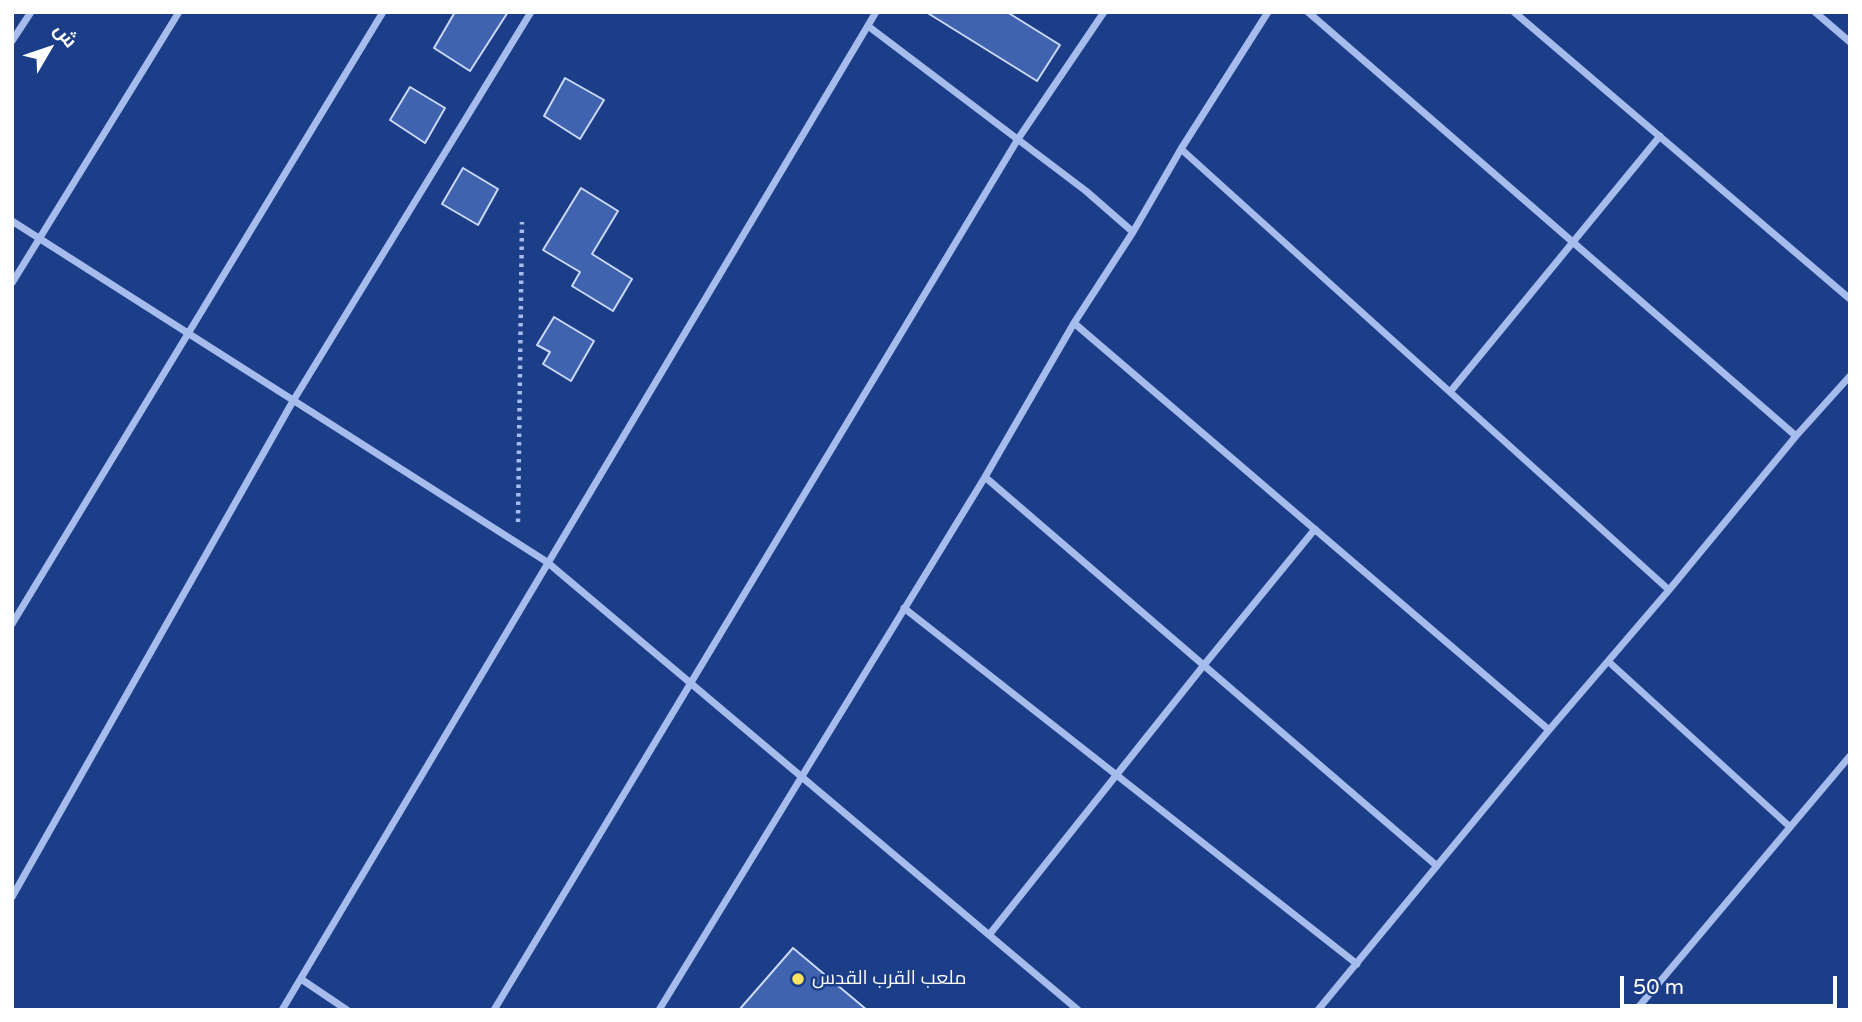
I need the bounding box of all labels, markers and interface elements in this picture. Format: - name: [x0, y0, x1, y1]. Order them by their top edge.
- north arrow: [14, 14, 84, 84]
- text: ش: [49, 19, 82, 52]
- scale bar: [1624, 962, 1841, 1006]
- place label: ملعب القرب القدس: [812, 968, 966, 990]
- marker: ملعب القرب القدس: [790, 971, 806, 987]
- text: 50 m: [1633, 975, 1684, 1000]

